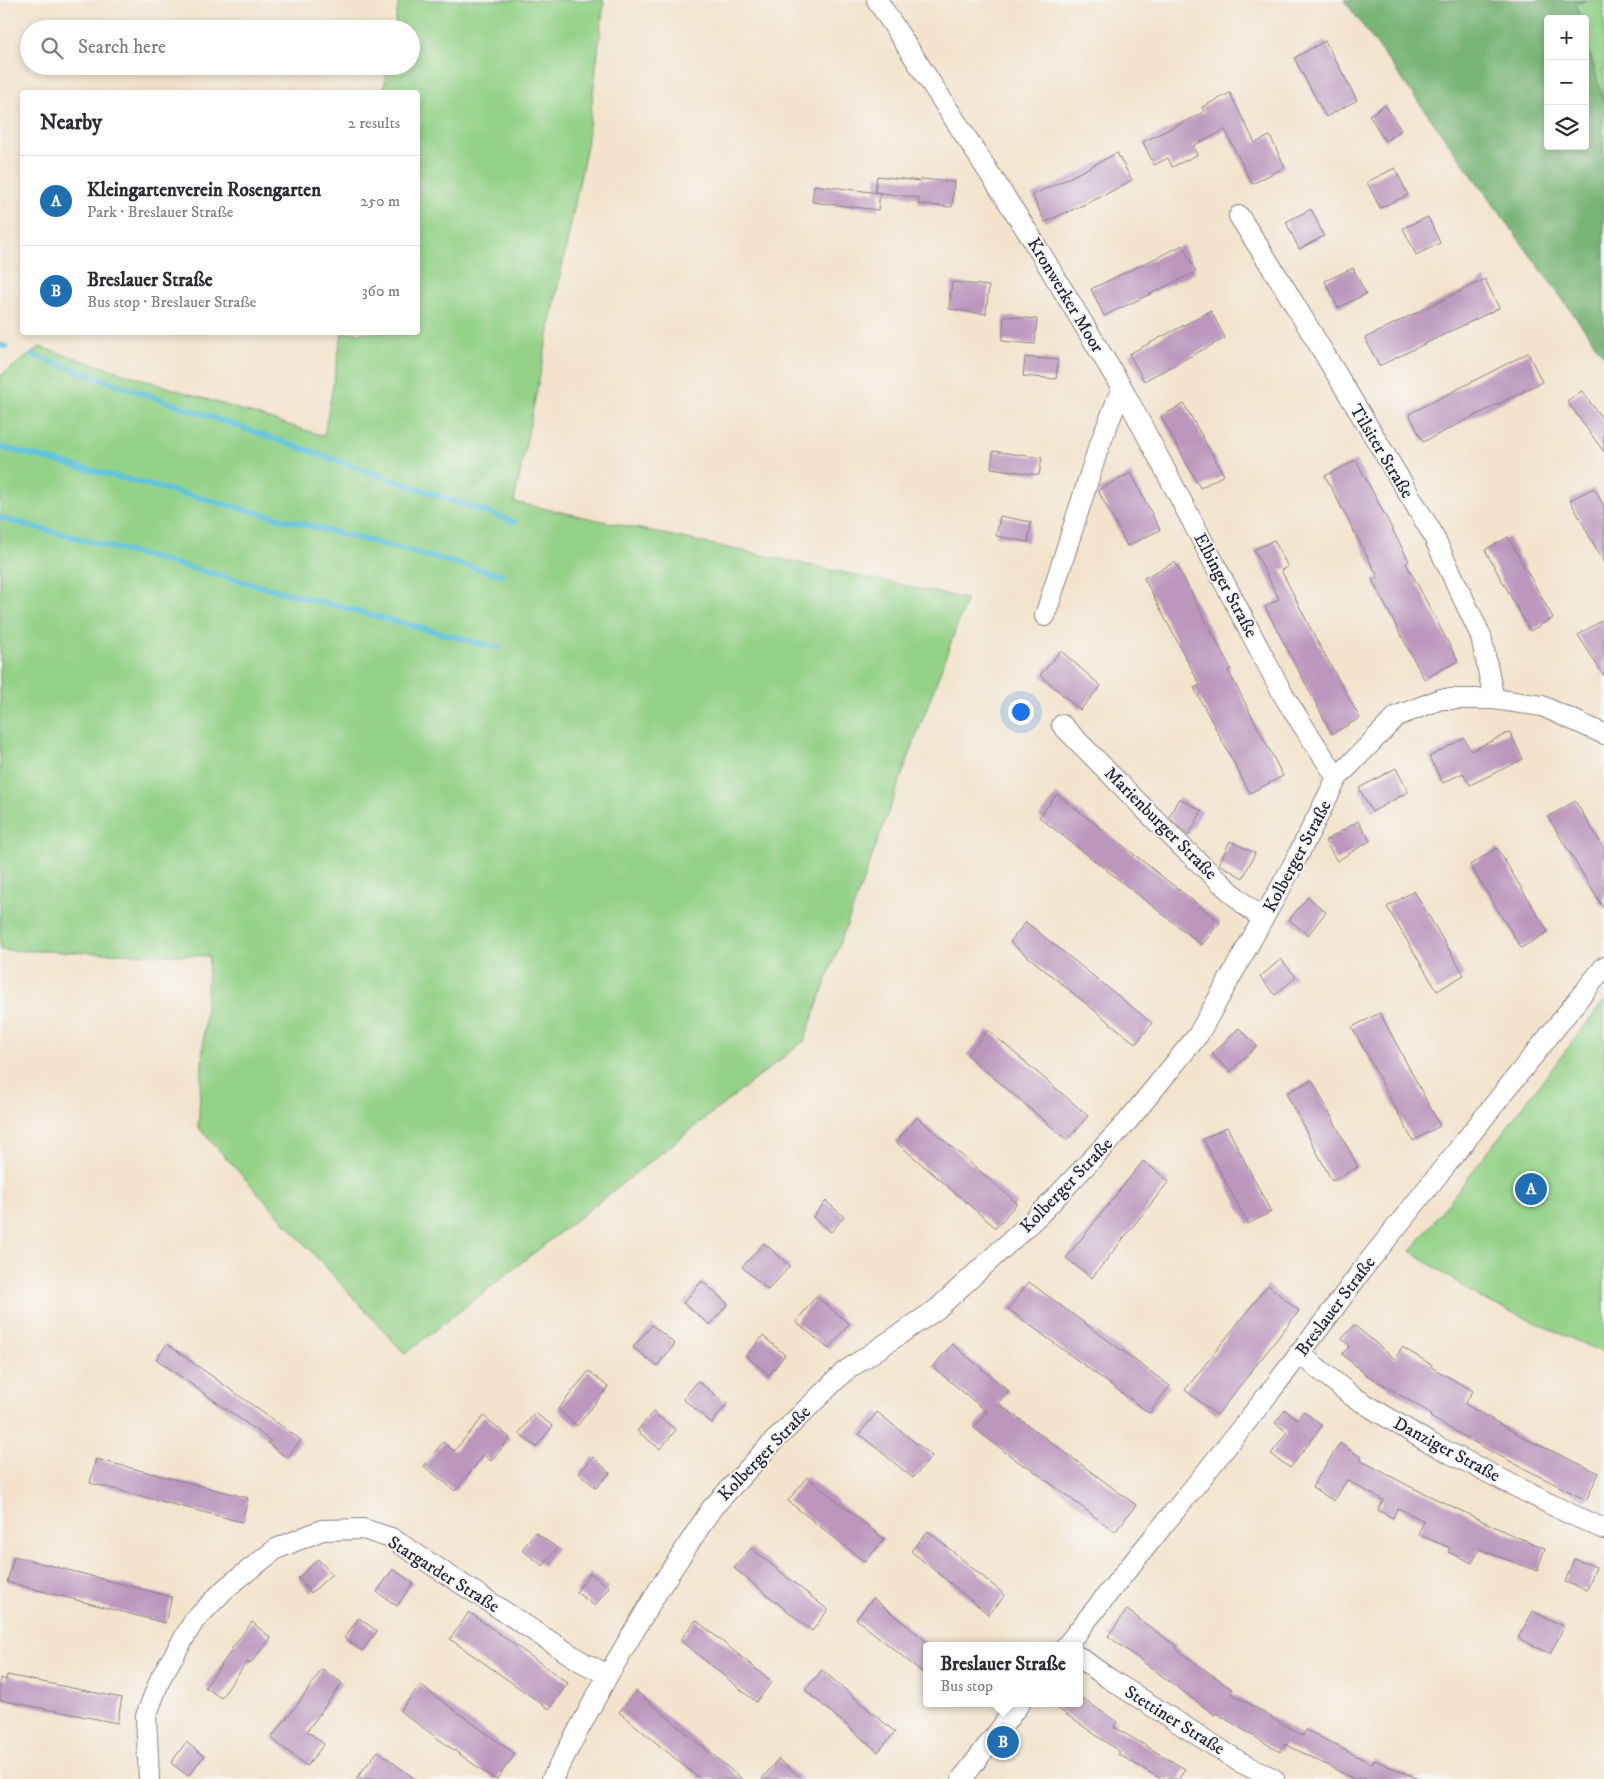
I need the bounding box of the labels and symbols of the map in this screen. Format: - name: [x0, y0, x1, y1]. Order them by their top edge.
- street label: Kronwerker Moor: [1022, 234, 1108, 357]
- street label: Tilsiter Straße: [1344, 400, 1418, 503]
- street label: Elbinger Straße: [1188, 529, 1262, 642]
- your location: [1008, 699, 1034, 725]
- street label: Marienburger Straße: [1099, 763, 1221, 885]
- street label: Kolberger Straße: [1259, 797, 1337, 916]
- street label: Kolberger Straße: [1016, 1134, 1118, 1238]
- pin: A: [1515, 1170, 1547, 1208]
- street label: Breslauer Straße: [1291, 1252, 1380, 1361]
- street label: Kolberger Straße: [714, 1402, 816, 1506]
- street label: Danziger Straße: [1389, 1413, 1504, 1487]
- street label: Stargarder Straße: [384, 1532, 503, 1618]
- street label: Stettiner Straße: [1120, 1681, 1229, 1760]
- pin: B: [987, 1723, 1019, 1761]

